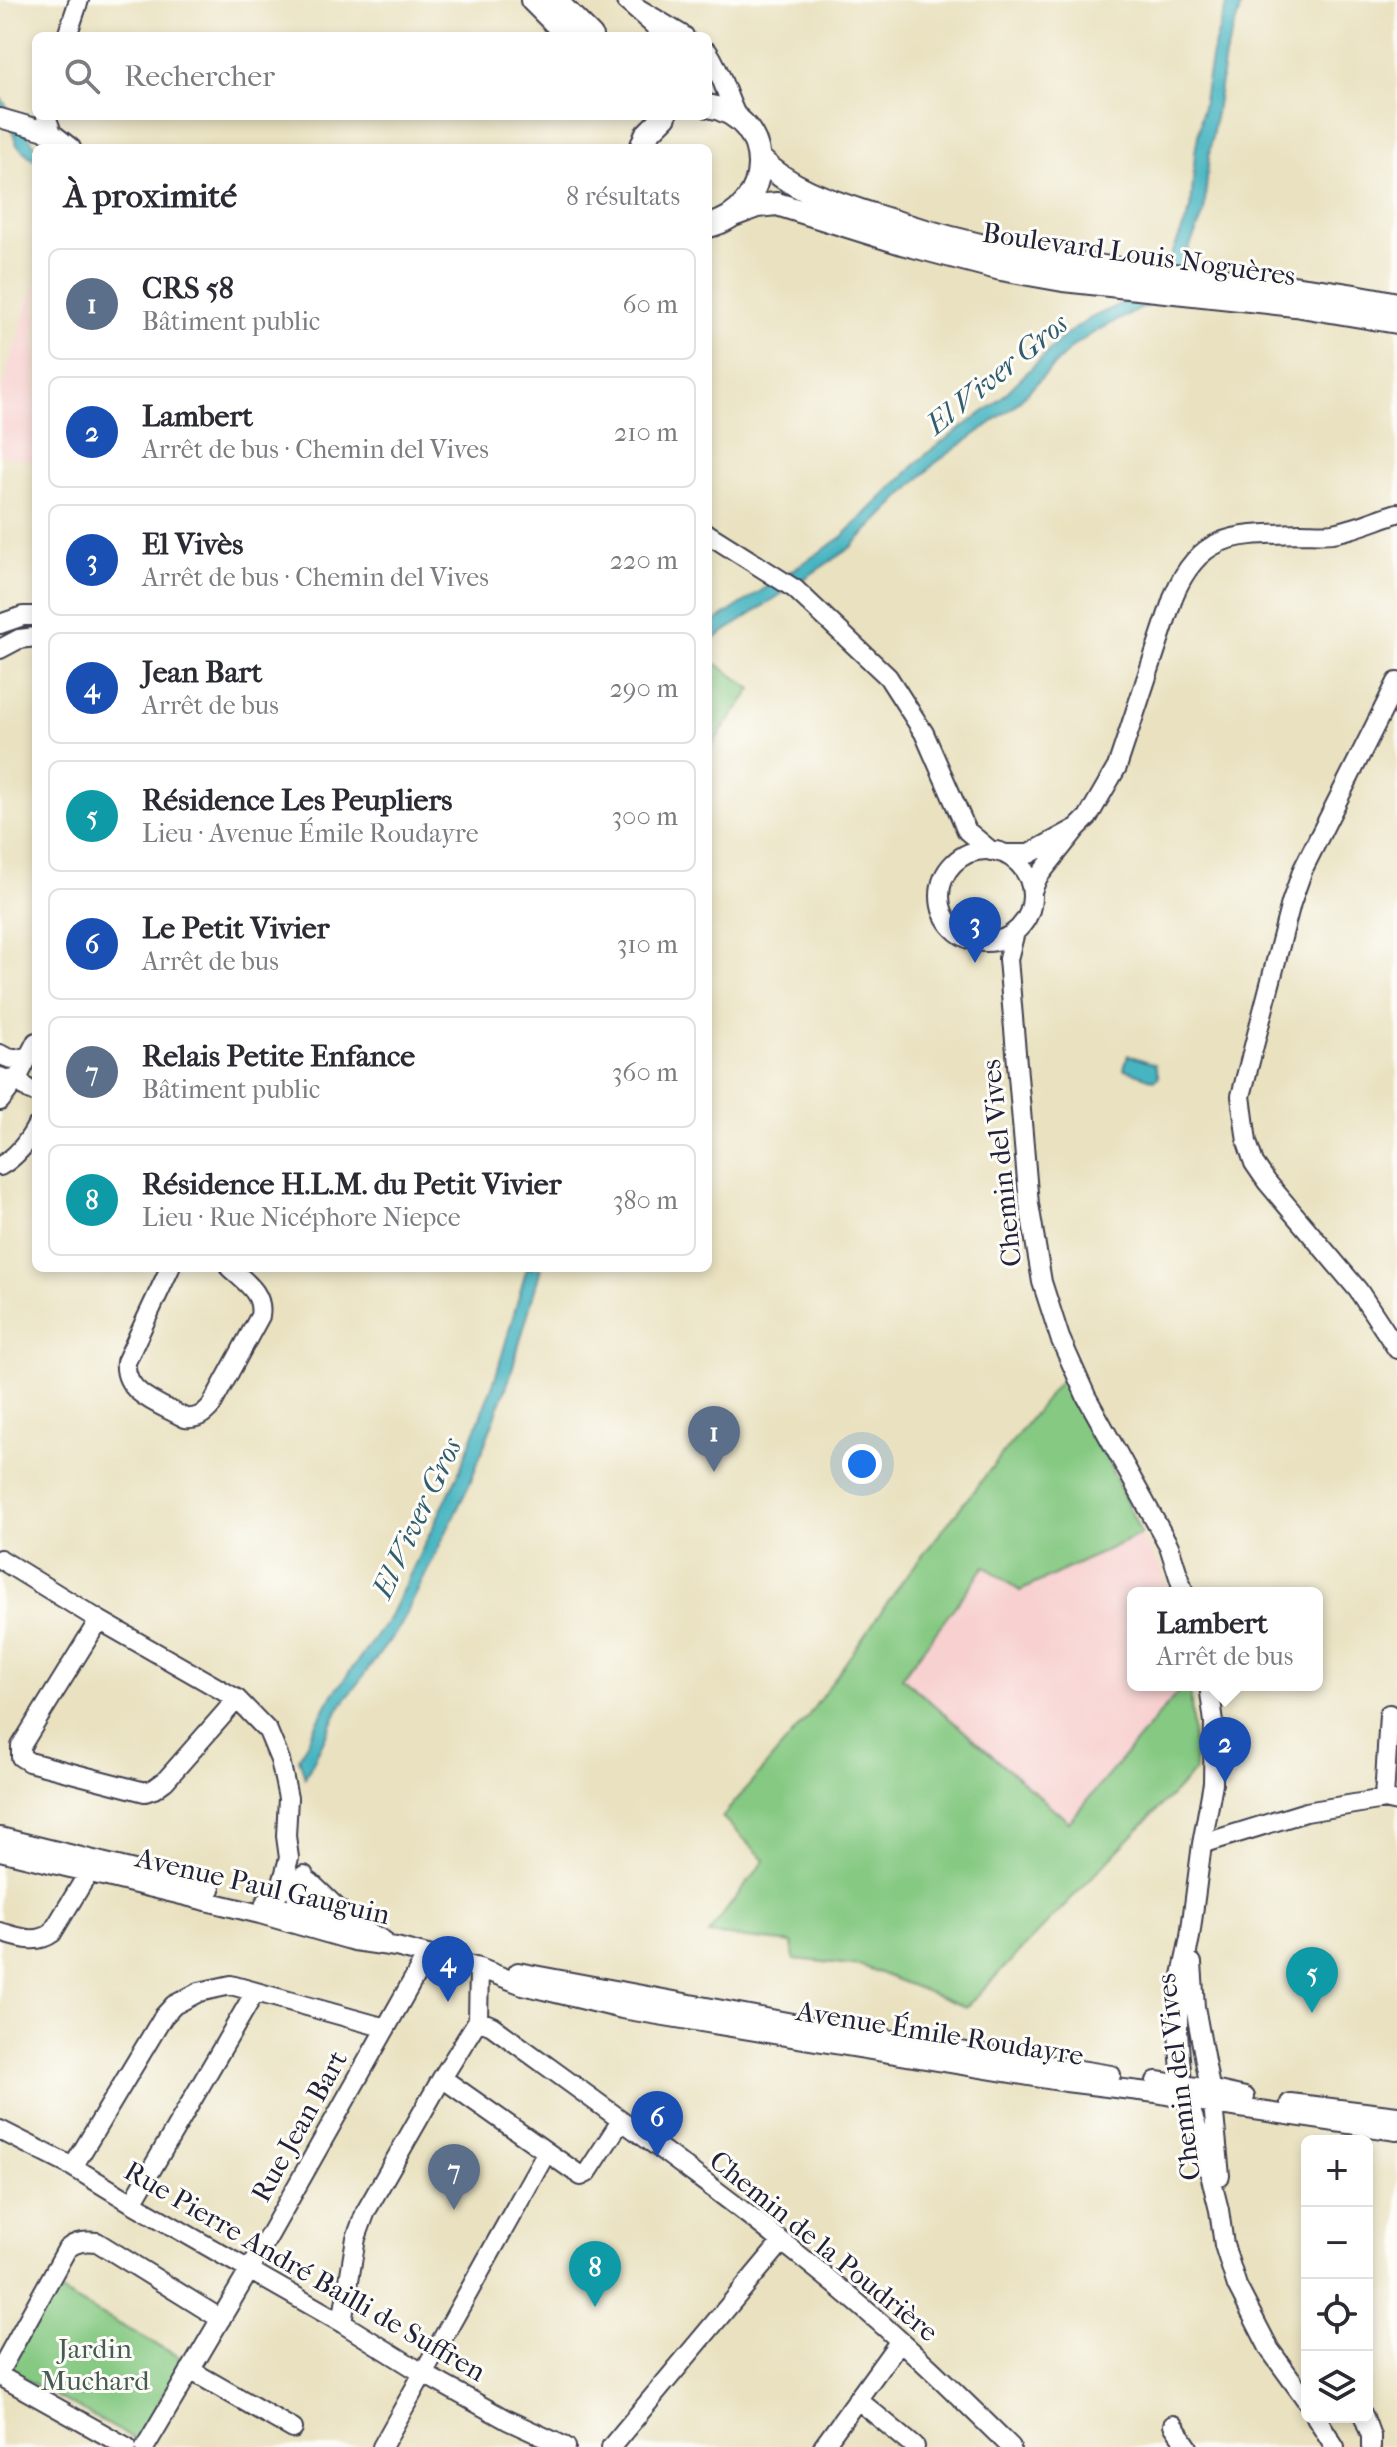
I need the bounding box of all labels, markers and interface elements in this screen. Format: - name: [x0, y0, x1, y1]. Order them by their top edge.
- search box: [32, 32, 712, 120]
- icon: search: [60, 54, 104, 98]
- text: Rechercher: [124, 59, 275, 94]
- text: À proximité: [64, 176, 237, 216]
- text: 8 résultats: [566, 181, 680, 212]
- street label: Boulevard Louis Noguères: [980, 216, 1298, 292]
- text: CRS 58: [142, 271, 234, 306]
- text: 1: [87, 289, 97, 320]
- text: 60 m: [622, 289, 678, 320]
- text: Bâtiment public: [142, 306, 320, 337]
- water label: El Viver Gros: [917, 306, 1076, 443]
- text: Lambert: [142, 399, 253, 434]
- text: 2: [85, 417, 99, 448]
- text: 210 m: [614, 417, 678, 448]
- text: Arrêt de bus · Chemin del Vives: [142, 434, 489, 465]
- text: El Vivès: [142, 527, 243, 562]
- text: 3: [87, 545, 97, 576]
- text: 220 m: [610, 545, 678, 576]
- text: Arrêt de bus · Chemin del Vives: [142, 562, 489, 593]
- text: Jean Bart: [142, 655, 262, 690]
- text: 4: [84, 673, 100, 704]
- text: 290 m: [609, 673, 678, 704]
- text: Arrêt de bus: [142, 690, 279, 721]
- text: Résidence Les Peupliers: [142, 783, 452, 818]
- text: 5: [86, 801, 98, 832]
- text: 300 m: [611, 801, 678, 832]
- text: Lieu · Avenue Émile Roudayre: [142, 818, 479, 849]
- pin: 3: [949, 897, 1001, 963]
- text: Le Petit Vivier: [142, 911, 329, 946]
- text: 6: [85, 929, 99, 960]
- text: 310 m: [617, 929, 678, 960]
- text: Arrêt de bus: [142, 946, 279, 977]
- text: Relais Petite Enfance: [142, 1039, 415, 1074]
- text: 7: [86, 1057, 98, 1088]
- text: 360 m: [612, 1057, 678, 1088]
- street label: Chemin del Vives: [974, 1058, 1028, 1268]
- text: Bâtiment public: [142, 1074, 320, 1105]
- text: Résidence H.L.M. du Petit Vivier: [142, 1167, 561, 1202]
- text: 8: [85, 1185, 99, 1216]
- text: 380 m: [613, 1185, 678, 1216]
- text: Lieu · Rue Nicéphore Niepce: [142, 1202, 461, 1233]
- pin: 1: [688, 1406, 740, 1472]
- water label: El Viver Gros: [364, 1432, 470, 1605]
- your location: [842, 1444, 882, 1484]
- popup: [1127, 1587, 1323, 1691]
- text: Lambert: [1157, 1606, 1268, 1641]
- text: Arrêt de bus: [1157, 1641, 1293, 1672]
- pin: 2: [1199, 1717, 1251, 1783]
- street label: Avenue Paul Gauguin: [132, 1840, 393, 1931]
- pin: 4: [422, 1936, 474, 2002]
- pin: 5: [1286, 1947, 1338, 2013]
- street label: Chemin del Vives: [1149, 1972, 1207, 2182]
- street label: Avenue Émile Roudayre: [793, 1994, 1086, 2072]
- street label: Rue Jean Bart: [244, 2045, 354, 2207]
- pin: 6: [631, 2091, 683, 2157]
- map controls: [1301, 2135, 1373, 2423]
- button: +: [1301, 2135, 1373, 2207]
- pin: 7: [428, 2144, 480, 2210]
- street label: Chemin de la Poudrière: [703, 2144, 945, 2348]
- street label: Rue Pierre André Bailli de Suffren: [118, 2154, 492, 2388]
- button: −: [1301, 2207, 1373, 2279]
- pin: 8: [569, 2241, 621, 2307]
- button: locate: [1301, 2279, 1373, 2351]
- park label: Jardin Muchard: [41, 2332, 150, 2397]
- button: layers: [1301, 2351, 1373, 2423]

